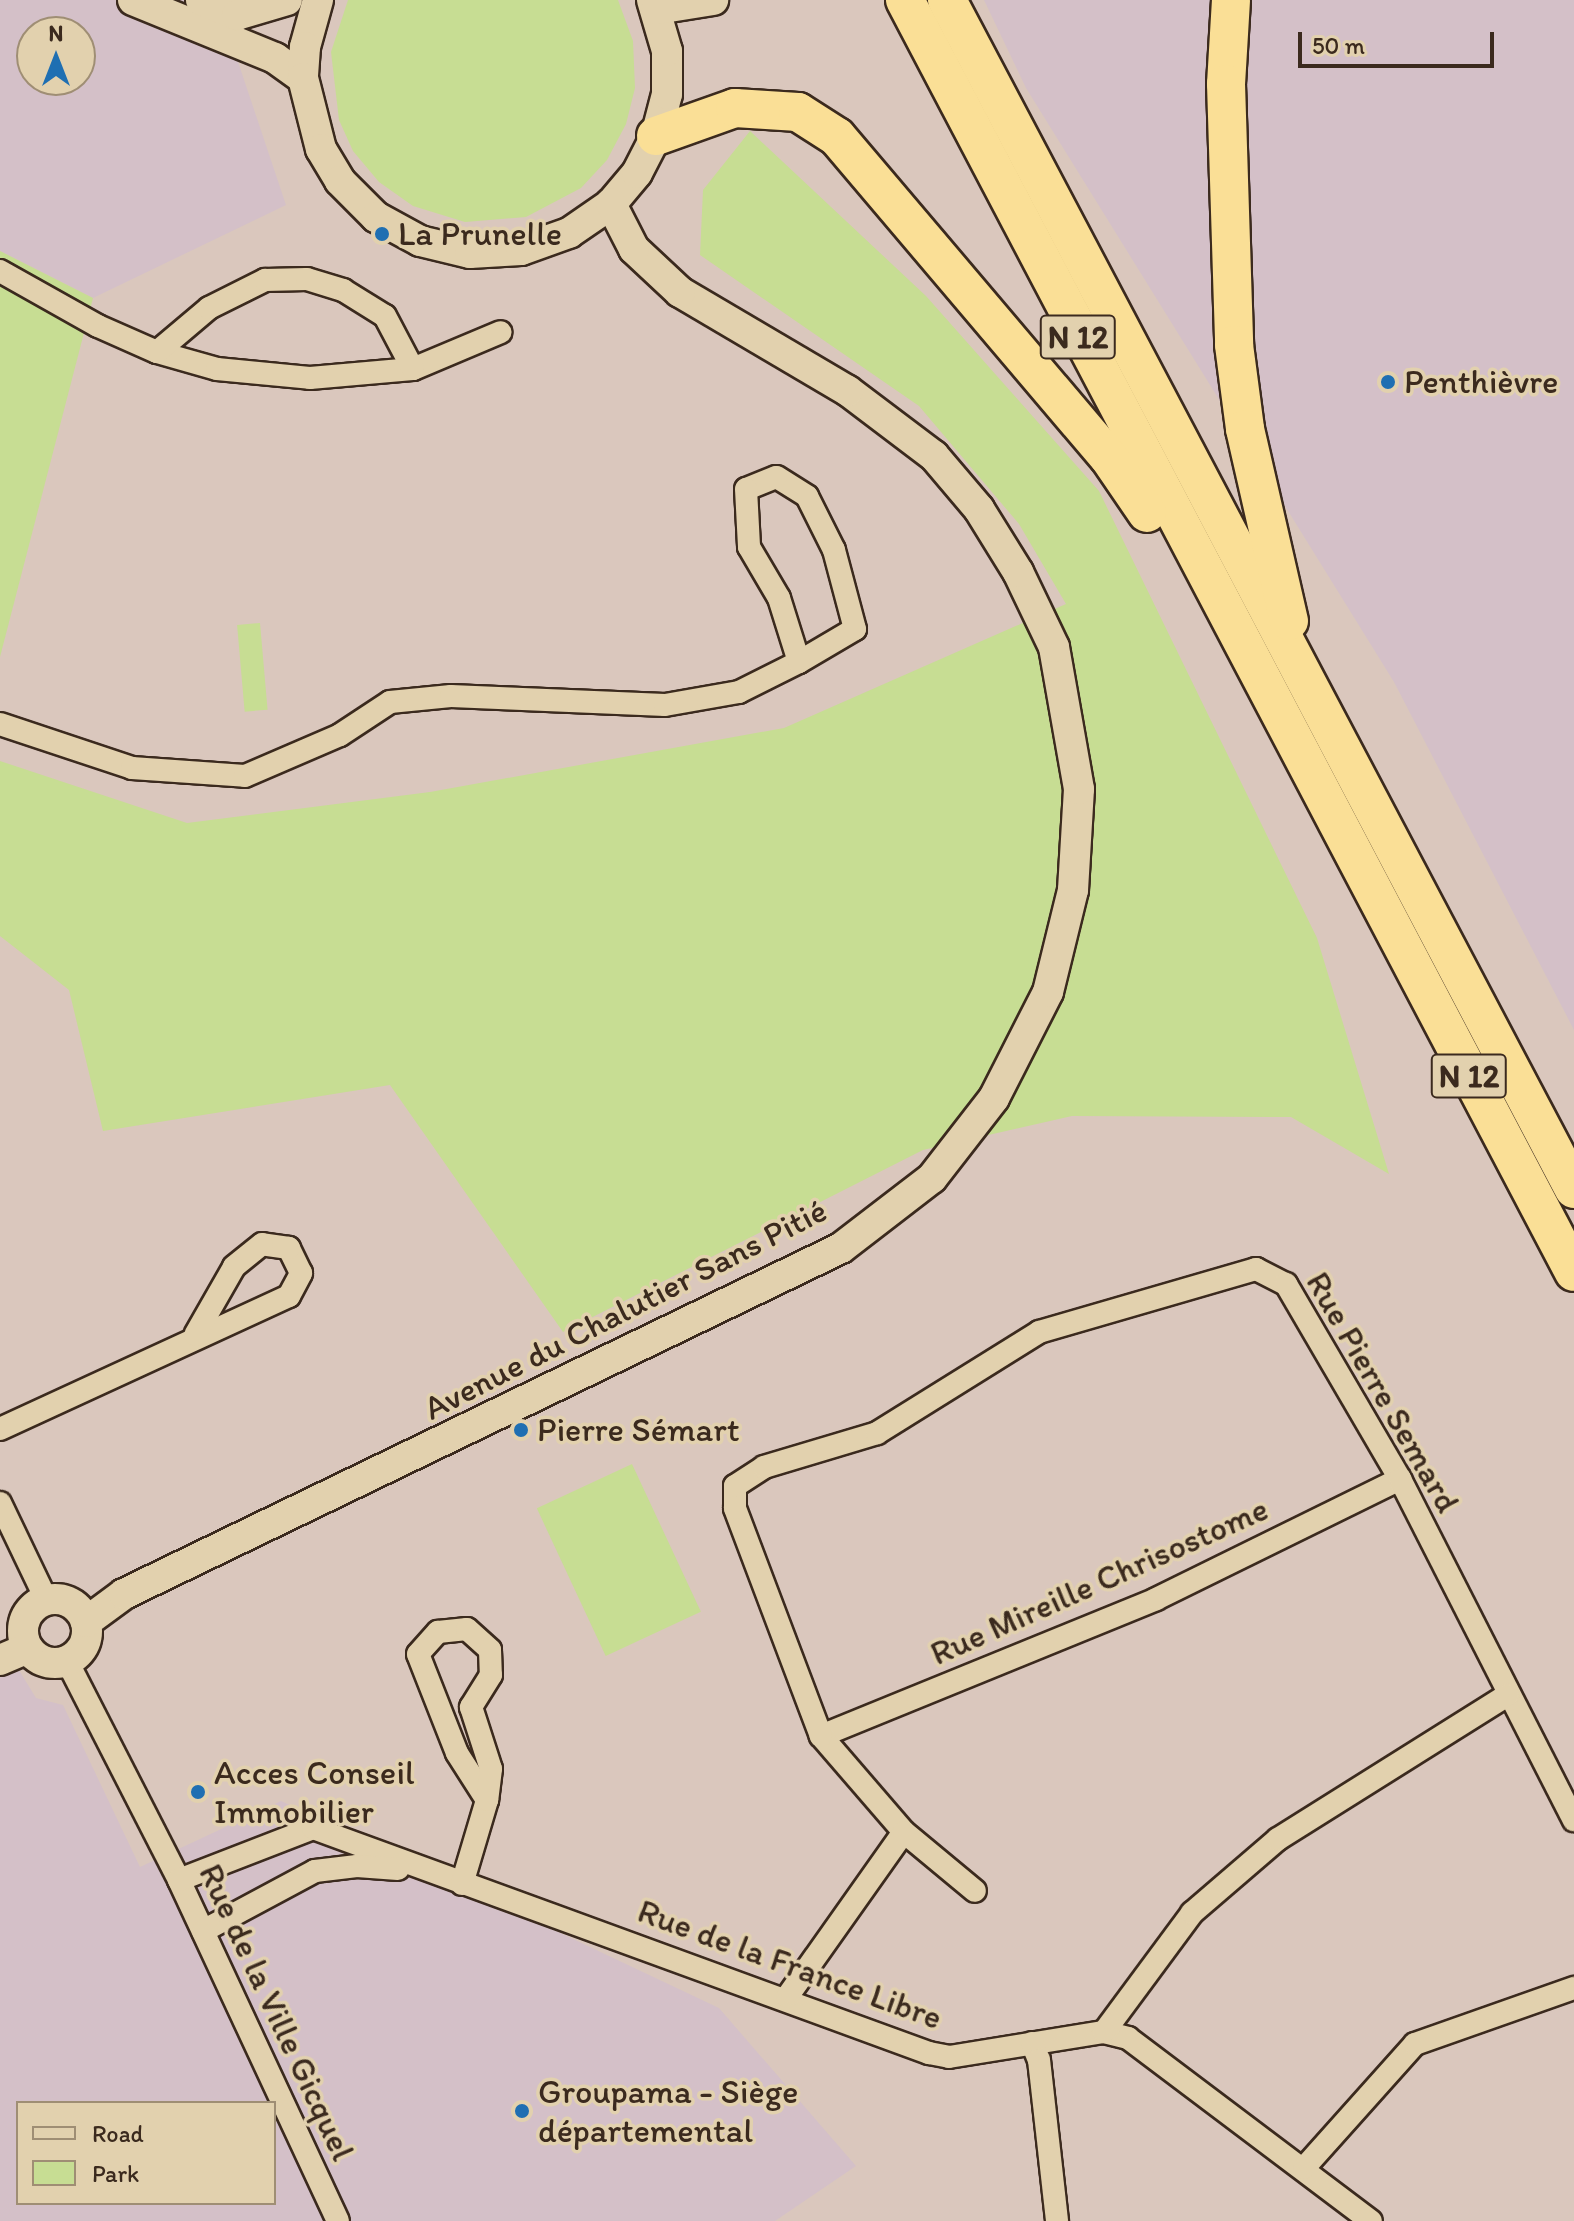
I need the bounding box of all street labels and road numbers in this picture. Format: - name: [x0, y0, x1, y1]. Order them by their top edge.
- road number: N 12: [1038, 309, 1118, 365]
- road number: N 12: [1429, 1048, 1509, 1104]
- street label: Avenue du Chalutier Sans Pitié: [416, 1189, 834, 1429]
- street label: Rue Pierre Semard: [1298, 1265, 1468, 1519]
- street label: Rue Mireille Chrisostome: [924, 1488, 1274, 1674]
- street label: Rue de la Ville Gicquel: [190, 1857, 364, 2167]
- street label: Rue de la France Libre: [633, 1890, 947, 2038]

